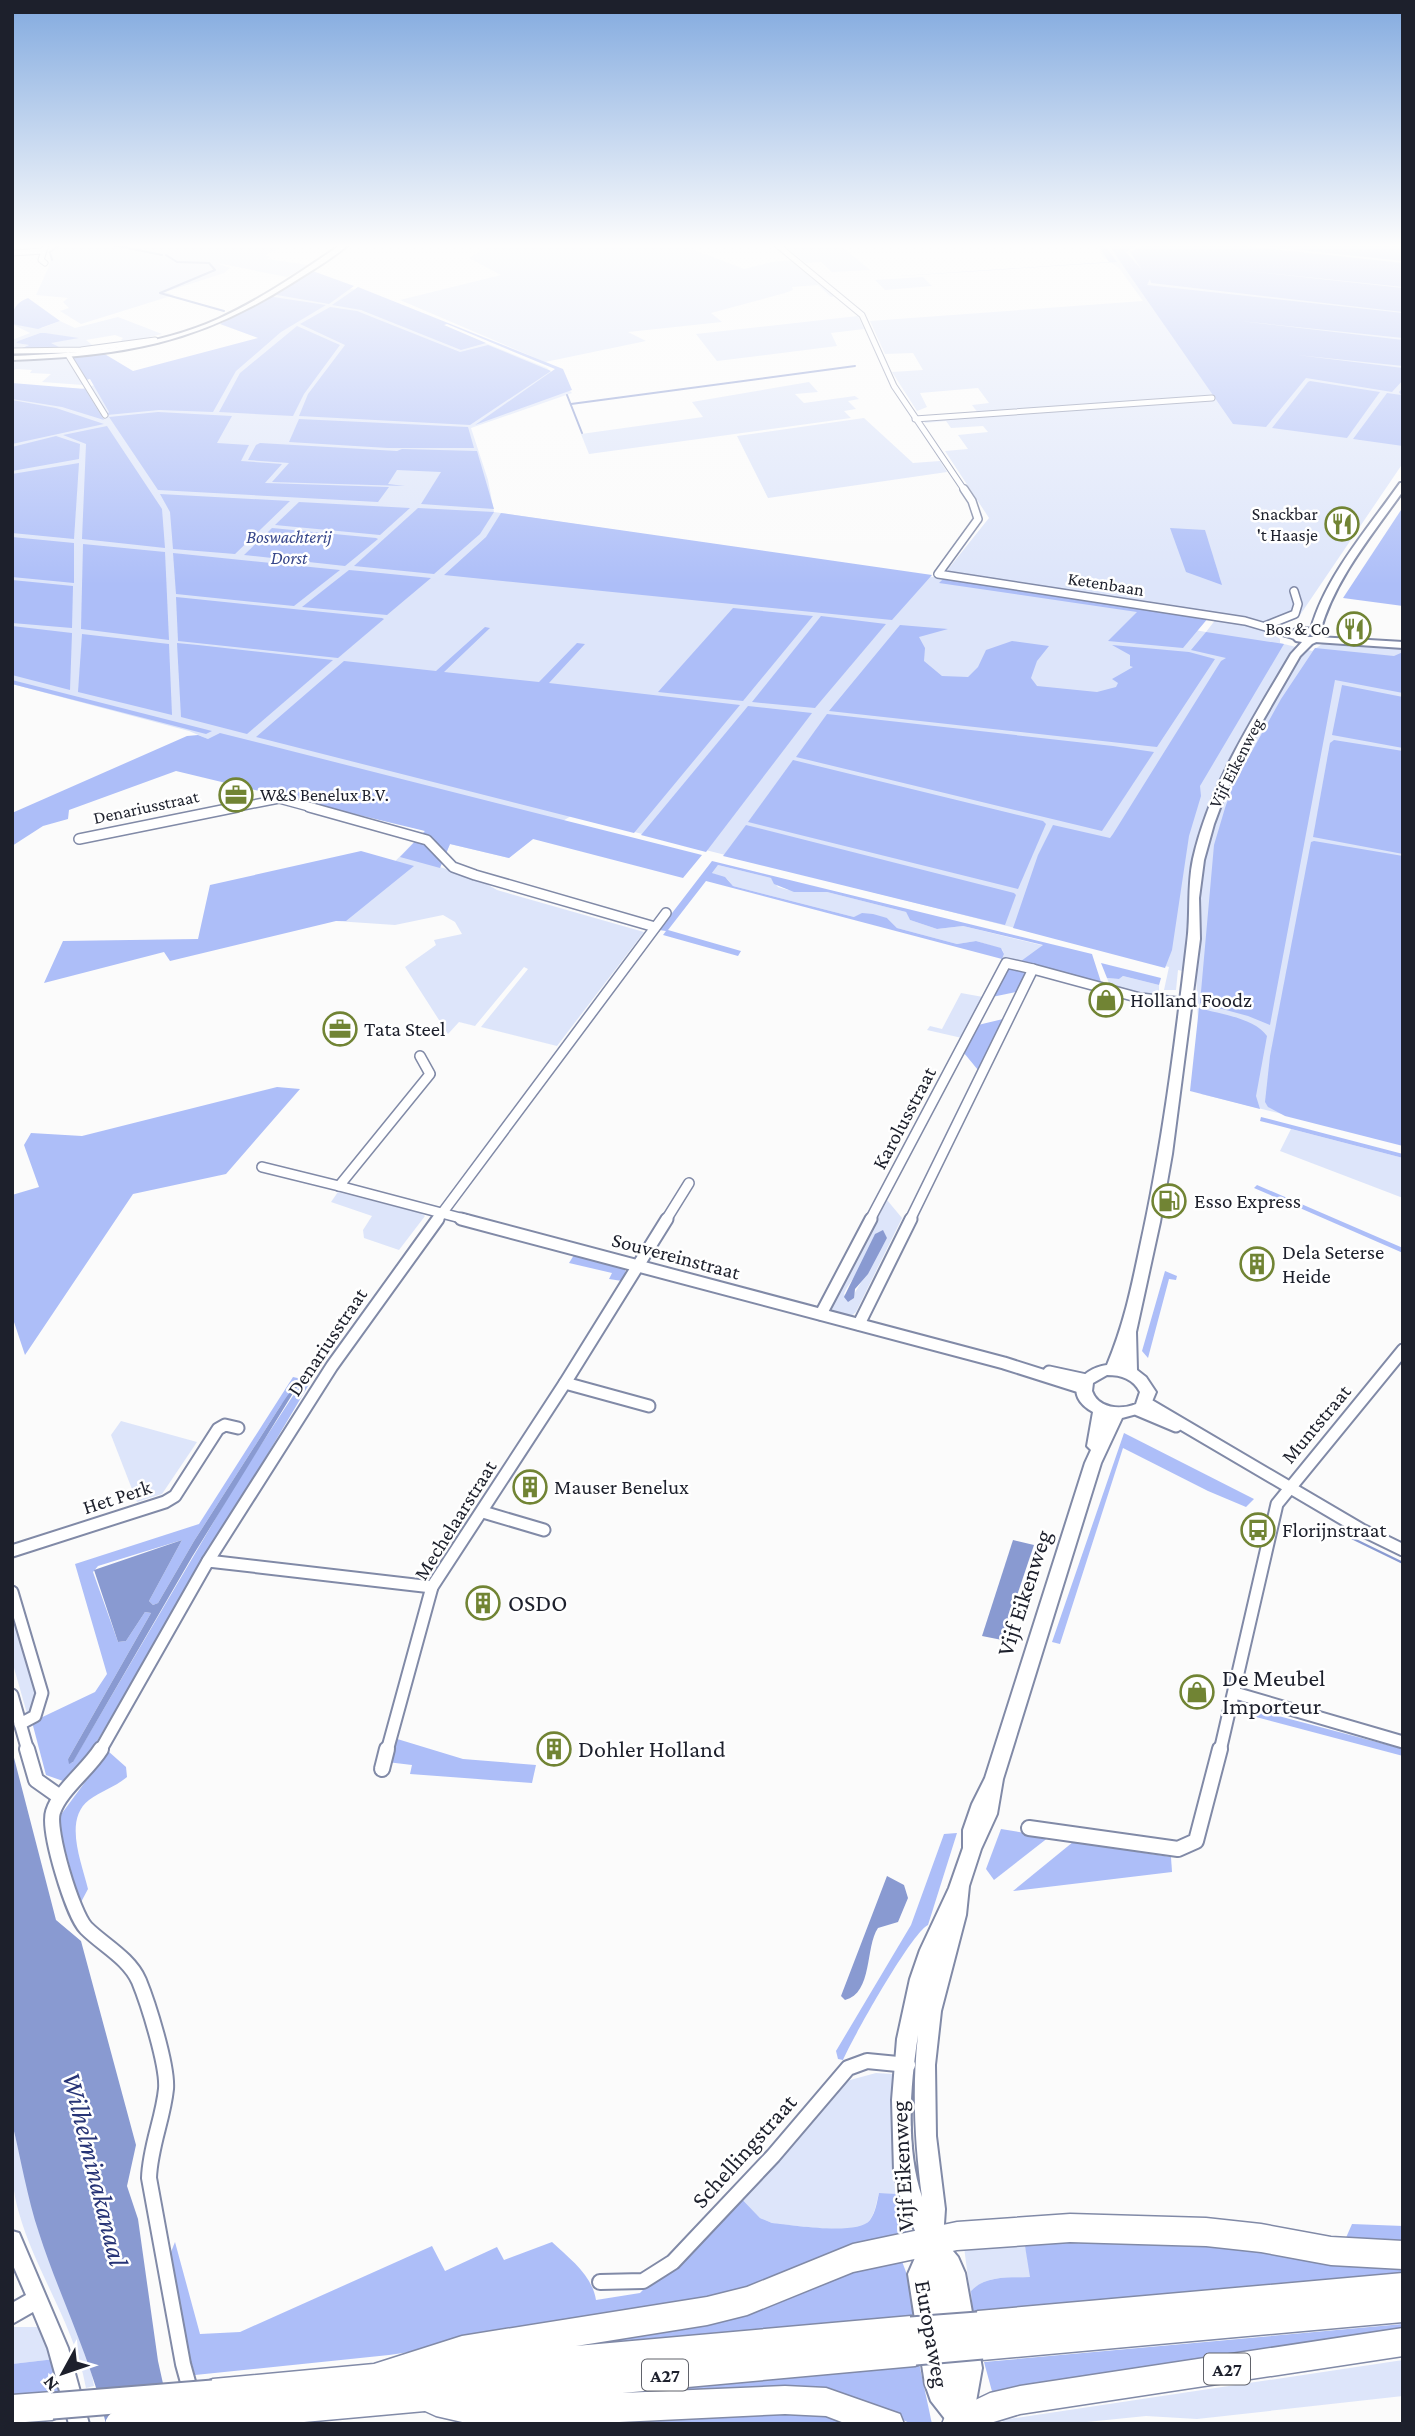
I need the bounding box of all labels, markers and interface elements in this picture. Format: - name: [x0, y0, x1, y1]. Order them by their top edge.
- place label: Snackbar 't Haasje: [1252, 504, 1319, 546]
- restaurant icon: Snackbar 't Haasje: [1323, 505, 1361, 543]
- park label: Boswachterij Dorst: [246, 527, 332, 568]
- street label: Ketenbaan: [1066, 568, 1146, 600]
- restaurant icon: Bos & Co: [1335, 610, 1373, 648]
- place label: Bos & Co: [1265, 619, 1330, 639]
- street label: Vijf Eikenweg: [1205, 715, 1268, 812]
- office icon: W&S Benelux B.V.: [217, 776, 255, 814]
- place label: W&S Benelux B.V.: [260, 785, 389, 805]
- street label: Denariusstraat: [91, 786, 202, 828]
- shop icon: Holland Foodz: [1087, 981, 1125, 1019]
- place label: Holland Foodz: [1130, 988, 1252, 1012]
- office icon: Tata Steel: [321, 1010, 359, 1048]
- place label: Tata Steel: [364, 1017, 446, 1041]
- street label: Karolusstraat: [867, 1062, 942, 1173]
- fuel station icon: Esso Express: [1150, 1182, 1188, 1220]
- place label: Esso Express: [1194, 1189, 1301, 1213]
- street label: Souvereinstraat: [609, 1227, 744, 1285]
- place label: Dela Seterse Heide: [1282, 1240, 1384, 1288]
- building icon: Dela Seterse Heide: [1238, 1245, 1276, 1283]
- street label: Denariusstraat: [282, 1283, 373, 1401]
- street label: Muntstraat: [1276, 1379, 1356, 1468]
- street label: Mechelaarstraat: [409, 1455, 502, 1584]
- building icon: Mauser Benelux: [511, 1468, 549, 1506]
- street label: Het Perk: [80, 1475, 154, 1519]
- place label: Mauser Benelux: [554, 1475, 689, 1499]
- bus stop icon: Florijnstraat: [1239, 1511, 1277, 1549]
- place label: Florijnstraat: [1282, 1518, 1387, 1542]
- street label: Vijf Eikenweg: [990, 1526, 1057, 1659]
- building icon: OSDO: [464, 1584, 502, 1622]
- place label: OSDO: [508, 1589, 567, 1616]
- place label: De Meubel Importeur: [1222, 1664, 1325, 1719]
- shop icon: De Meubel Importeur: [1178, 1673, 1216, 1711]
- building icon: Dohler Holland: [535, 1730, 573, 1768]
- place label: Dohler Holland: [578, 1735, 726, 1762]
- water label: Wilhelminakanaal: [56, 2069, 135, 2270]
- street label: Schellingstraat: [686, 2088, 802, 2213]
- street label: Vijf Eikenweg: [885, 2100, 918, 2232]
- street label: Europaweg: [910, 2278, 955, 2390]
- north arrow: [28, 2338, 98, 2408]
- road number: A27: [1204, 2354, 1250, 2384]
- road number: A27: [642, 2360, 688, 2390]
- text: N: [38, 2372, 63, 2395]

